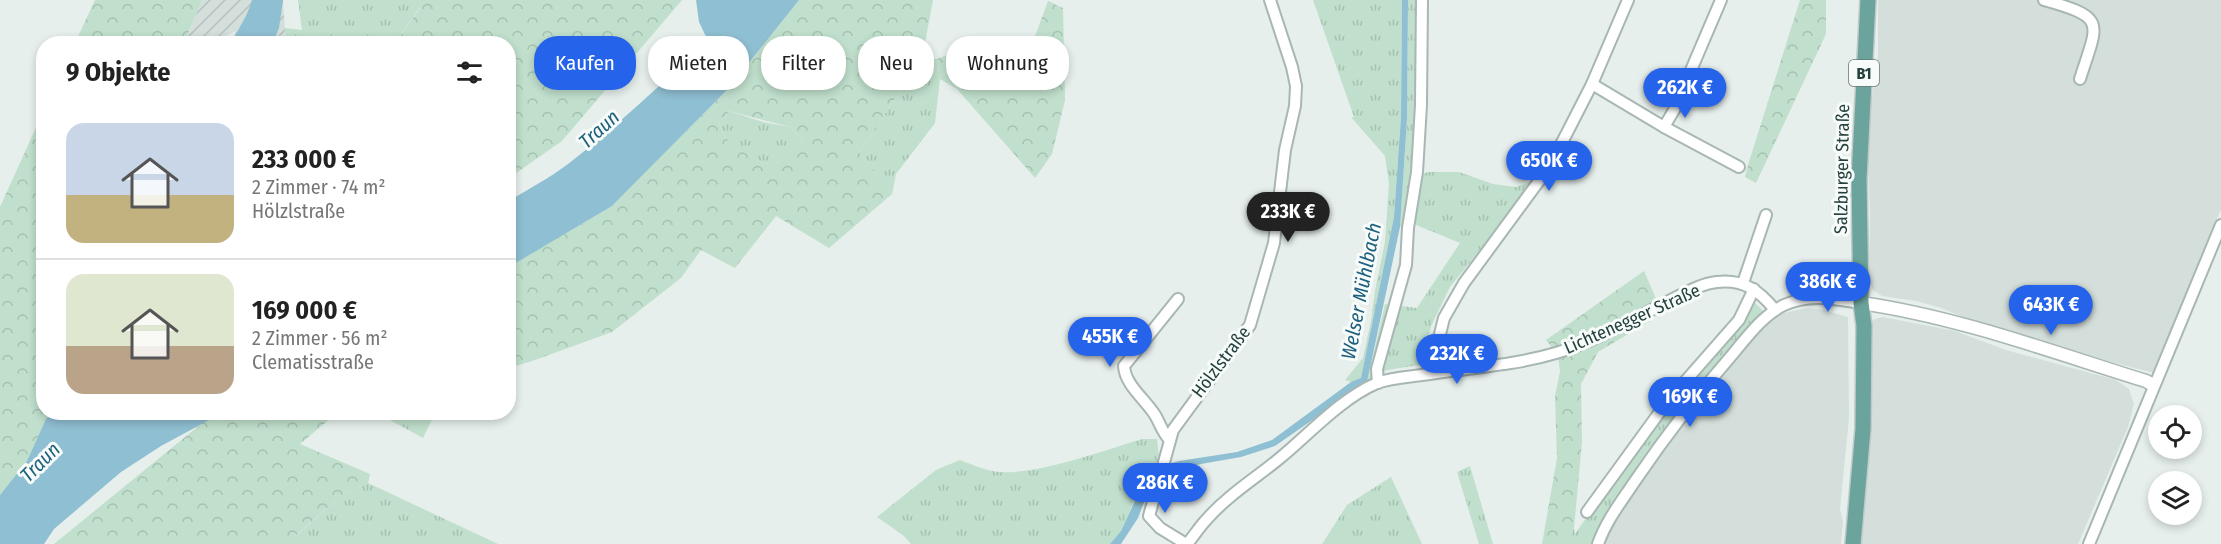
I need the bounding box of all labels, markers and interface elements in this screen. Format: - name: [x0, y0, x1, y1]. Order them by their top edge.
- chip: Kaufen: [534, 36, 636, 90]
- chip: Mieten: [648, 36, 749, 90]
- chip: Filter: [761, 36, 846, 90]
- chip: Neu: [858, 36, 934, 90]
- chip: Wohnung: [946, 36, 1069, 90]
- icon: filters: [453, 56, 486, 89]
- text: 9 Objekte: [66, 57, 170, 88]
- road number: B1: [1849, 60, 1879, 86]
- pin: 262K €: [1636, 68, 1734, 119]
- text: 262K €: [1657, 75, 1713, 99]
- street label: Salzburger Straße: [1830, 104, 1854, 234]
- water label: Traun: [574, 105, 624, 153]
- pin: 650K €: [1500, 141, 1598, 192]
- text: 233 000 €: [252, 144, 356, 175]
- icon: home: [114, 147, 186, 219]
- text: 650K €: [1520, 148, 1578, 172]
- text: 2 Zimmer · 74 m²: [252, 175, 386, 199]
- pin: 233K €: [1239, 192, 1337, 243]
- text: Hölzlstraße: [252, 199, 345, 223]
- text: 233K €: [1261, 199, 1315, 223]
- water label: Welser Mühlbach: [1336, 221, 1386, 361]
- pin: 386K €: [1779, 262, 1877, 313]
- text: 386K €: [1800, 269, 1856, 293]
- street label: Lichtenegger Straße: [1561, 279, 1703, 359]
- pin: 643K €: [2002, 285, 2100, 336]
- text: 643K €: [2023, 292, 2079, 316]
- text: 169 000 €: [252, 295, 357, 326]
- icon: home: [114, 298, 186, 370]
- pin: 455K €: [1061, 317, 1159, 368]
- street label: Hölzlstraße: [1187, 322, 1255, 402]
- text: 455K €: [1082, 324, 1138, 348]
- text: 2 Zimmer · 56 m²: [252, 326, 388, 350]
- pin: 232K €: [1408, 334, 1506, 385]
- text: 232K €: [1430, 341, 1484, 365]
- text: Clematisstraße: [252, 350, 374, 374]
- pin: 169K €: [1641, 377, 1739, 428]
- text: 169K €: [1662, 384, 1718, 408]
- map controls: [2148, 405, 2202, 525]
- button: locate: [2148, 405, 2202, 459]
- water label: Traun: [15, 437, 65, 487]
- pin: 286K €: [1116, 463, 1214, 514]
- text: 286K €: [1137, 470, 1193, 494]
- button: layers: [2148, 471, 2202, 525]

